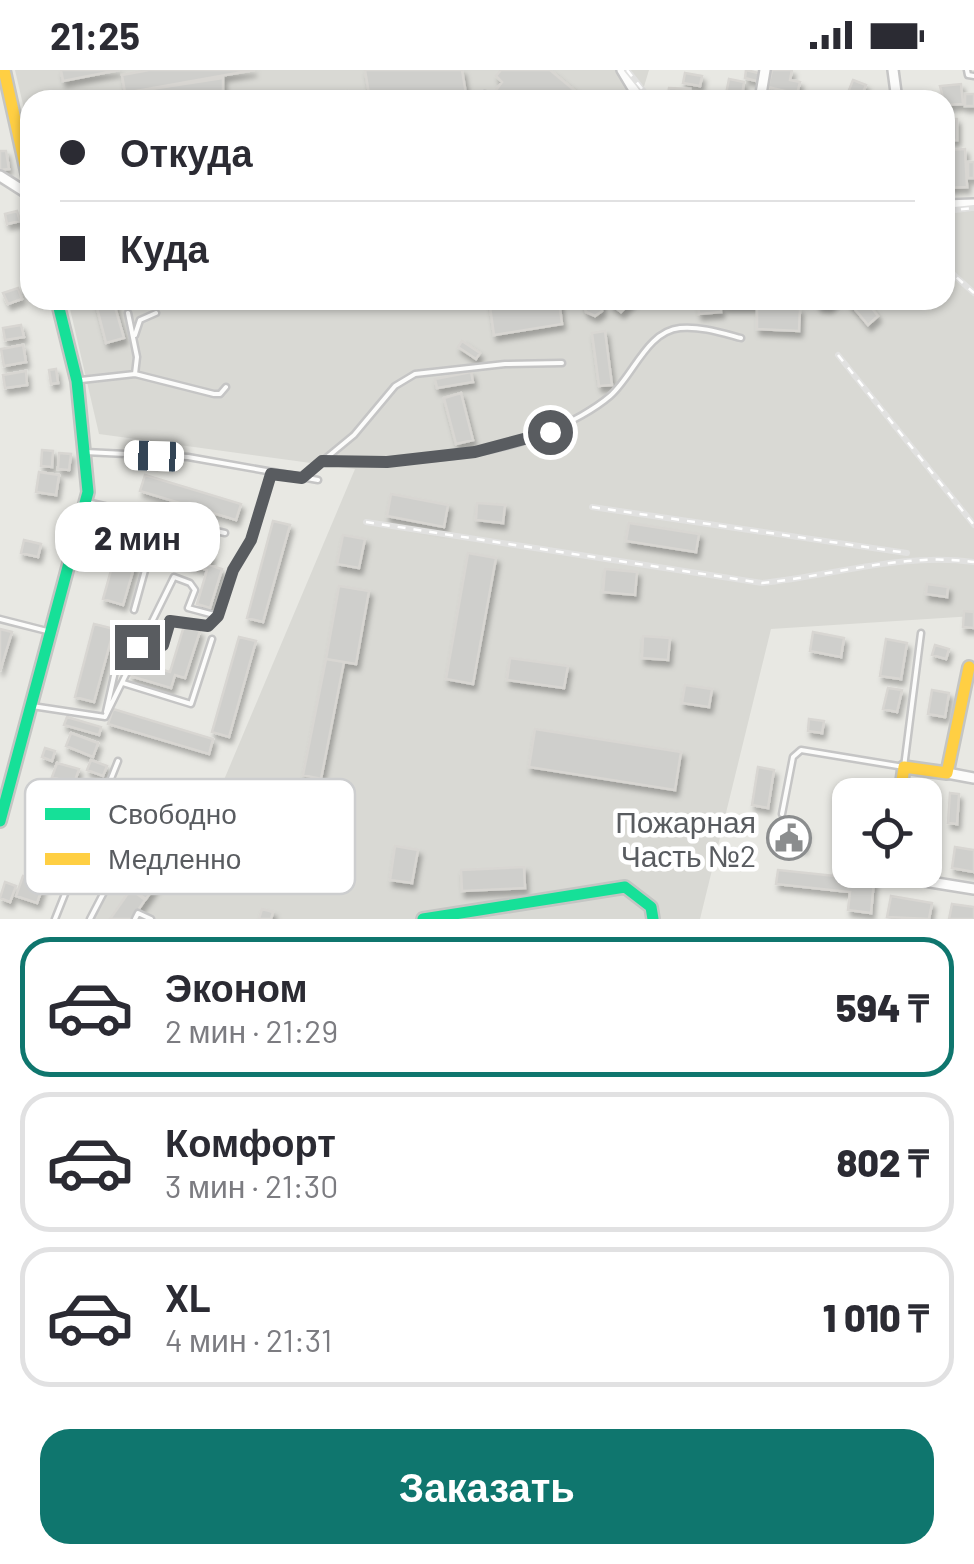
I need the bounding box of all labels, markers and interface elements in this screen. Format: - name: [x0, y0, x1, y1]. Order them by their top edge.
- text: 21:25: [50, 12, 140, 58]
- text: Откуда: [120, 129, 253, 175]
- text: Куда: [120, 225, 209, 271]
- route start: [528, 410, 573, 455]
- car: [123, 440, 185, 472]
- callout: 2 мин: [54, 502, 220, 572]
- text: 2 мин: [94, 518, 181, 556]
- route end: [115, 625, 160, 670]
- map controls: [832, 778, 942, 888]
- button: locate: [832, 778, 942, 888]
- legend: [25, 779, 355, 894]
- text: Свободно: [108, 796, 237, 830]
- place label: Пожарная Часть №2: [615, 803, 756, 873]
- public building icon: Пожарная Часть №2: [766, 815, 812, 861]
- text: Медленно: [108, 841, 241, 875]
- icon: car: [45, 962, 135, 1052]
- text: Эконом: [165, 964, 308, 1010]
- text: 594 ₸: [836, 984, 929, 1030]
- text: 2 мин · 21:29: [165, 1011, 338, 1049]
- icon: car: [45, 1117, 135, 1207]
- text: Комфорт: [165, 1119, 336, 1165]
- text: 802 ₸: [837, 1139, 929, 1185]
- text: 3 мин · 21:30: [165, 1166, 338, 1204]
- icon: car: [45, 1272, 135, 1362]
- text: XL: [165, 1274, 211, 1320]
- text: 1 010 ₸: [823, 1294, 929, 1340]
- text: 4 мин · 21:31: [165, 1320, 332, 1358]
- button: Заказать: [40, 1429, 934, 1544]

